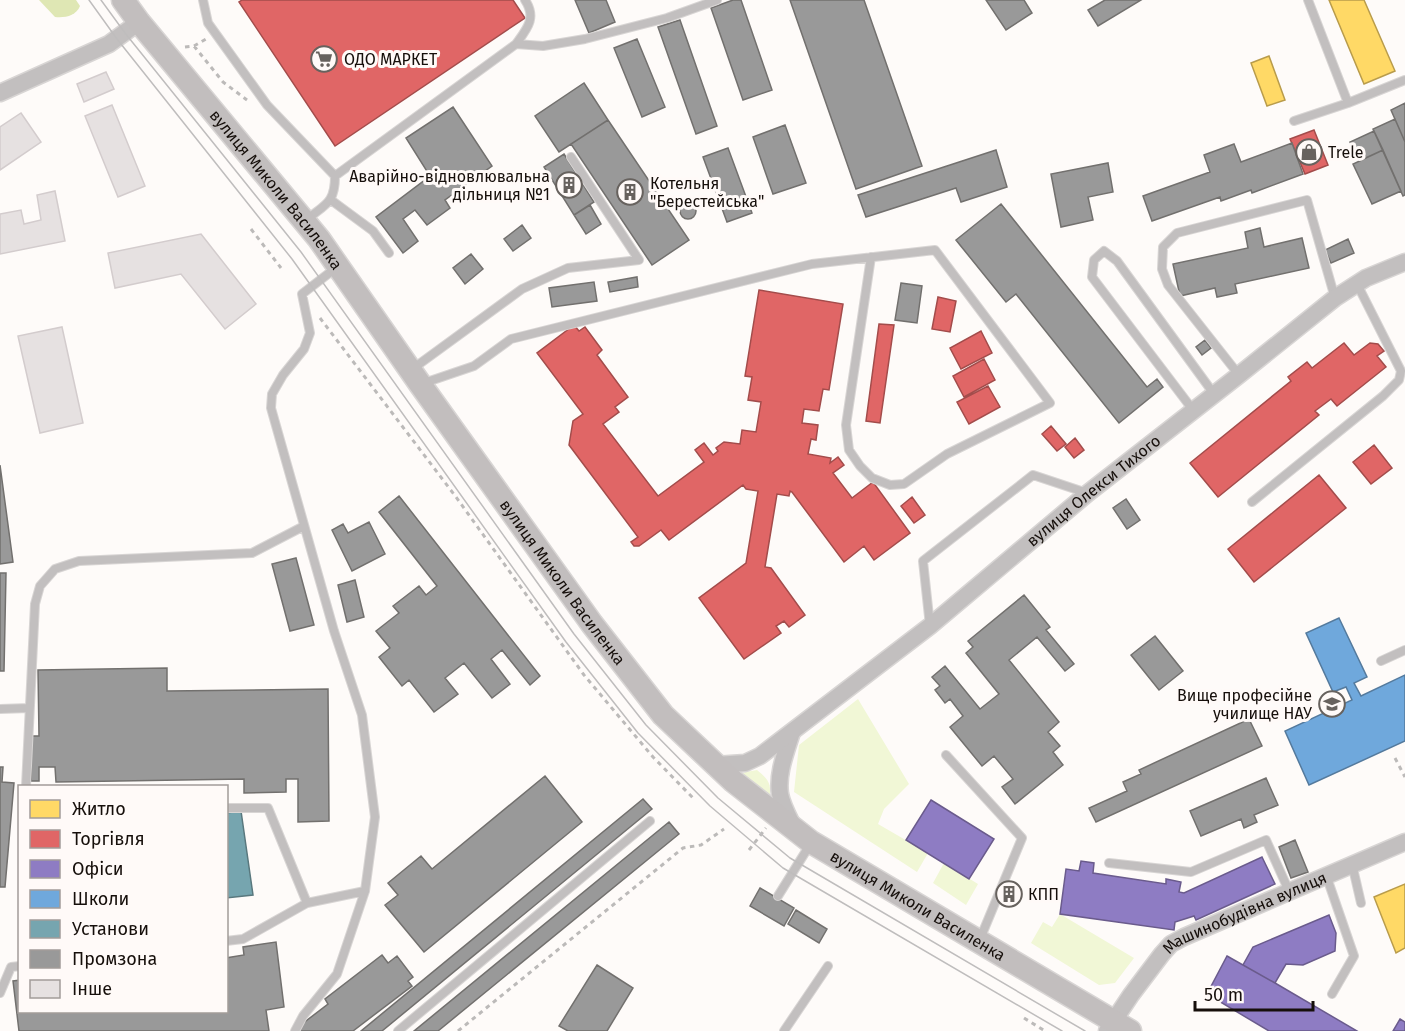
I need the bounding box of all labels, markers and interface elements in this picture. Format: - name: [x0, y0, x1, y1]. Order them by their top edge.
- supermarket icon: ОДО МАРКЕТ: [309, 44, 339, 74]
- place label: ОДО МАРКЕТ: [344, 50, 438, 69]
- street label: вулиця Миколи Василенка: [206, 106, 347, 273]
- shop icon: Trele: [1294, 137, 1324, 167]
- place label: Trele: [1328, 143, 1364, 162]
- place label: Аварійно-відновлювальна дільниця №1: [349, 167, 550, 204]
- building icon: Аварійно-відновлювальна дільниця №1: [554, 170, 584, 200]
- place label: Котельня "Берестейська": [650, 174, 764, 211]
- building icon: Котельня "Берестейська": [615, 177, 645, 207]
- street label: вулиця Олекси Тихого: [1023, 431, 1164, 550]
- street label: вулиця Миколи Василенка: [496, 496, 630, 668]
- place label: Вище професійне училище НАУ: [1177, 686, 1312, 723]
- school or university icon: Вище професійне училище НАУ: [1317, 689, 1347, 719]
- legend: [18, 785, 228, 1013]
- text: Житло: [72, 798, 126, 820]
- text: Торгівля: [72, 828, 145, 850]
- street label: вулиця Миколи Василенка: [827, 846, 1009, 965]
- text: Офіси: [72, 858, 124, 880]
- street label: Машинобудівна вулиця: [1158, 867, 1329, 957]
- building icon: КПП: [994, 879, 1024, 909]
- place label: КПП: [1028, 885, 1059, 904]
- text: Школи: [72, 888, 129, 910]
- text: Установи: [72, 918, 149, 940]
- text: Промзона: [72, 948, 157, 970]
- scale bar: [1195, 974, 1314, 1012]
- text: Інше: [72, 978, 112, 1000]
- text: 50 m: [1204, 984, 1243, 1006]

